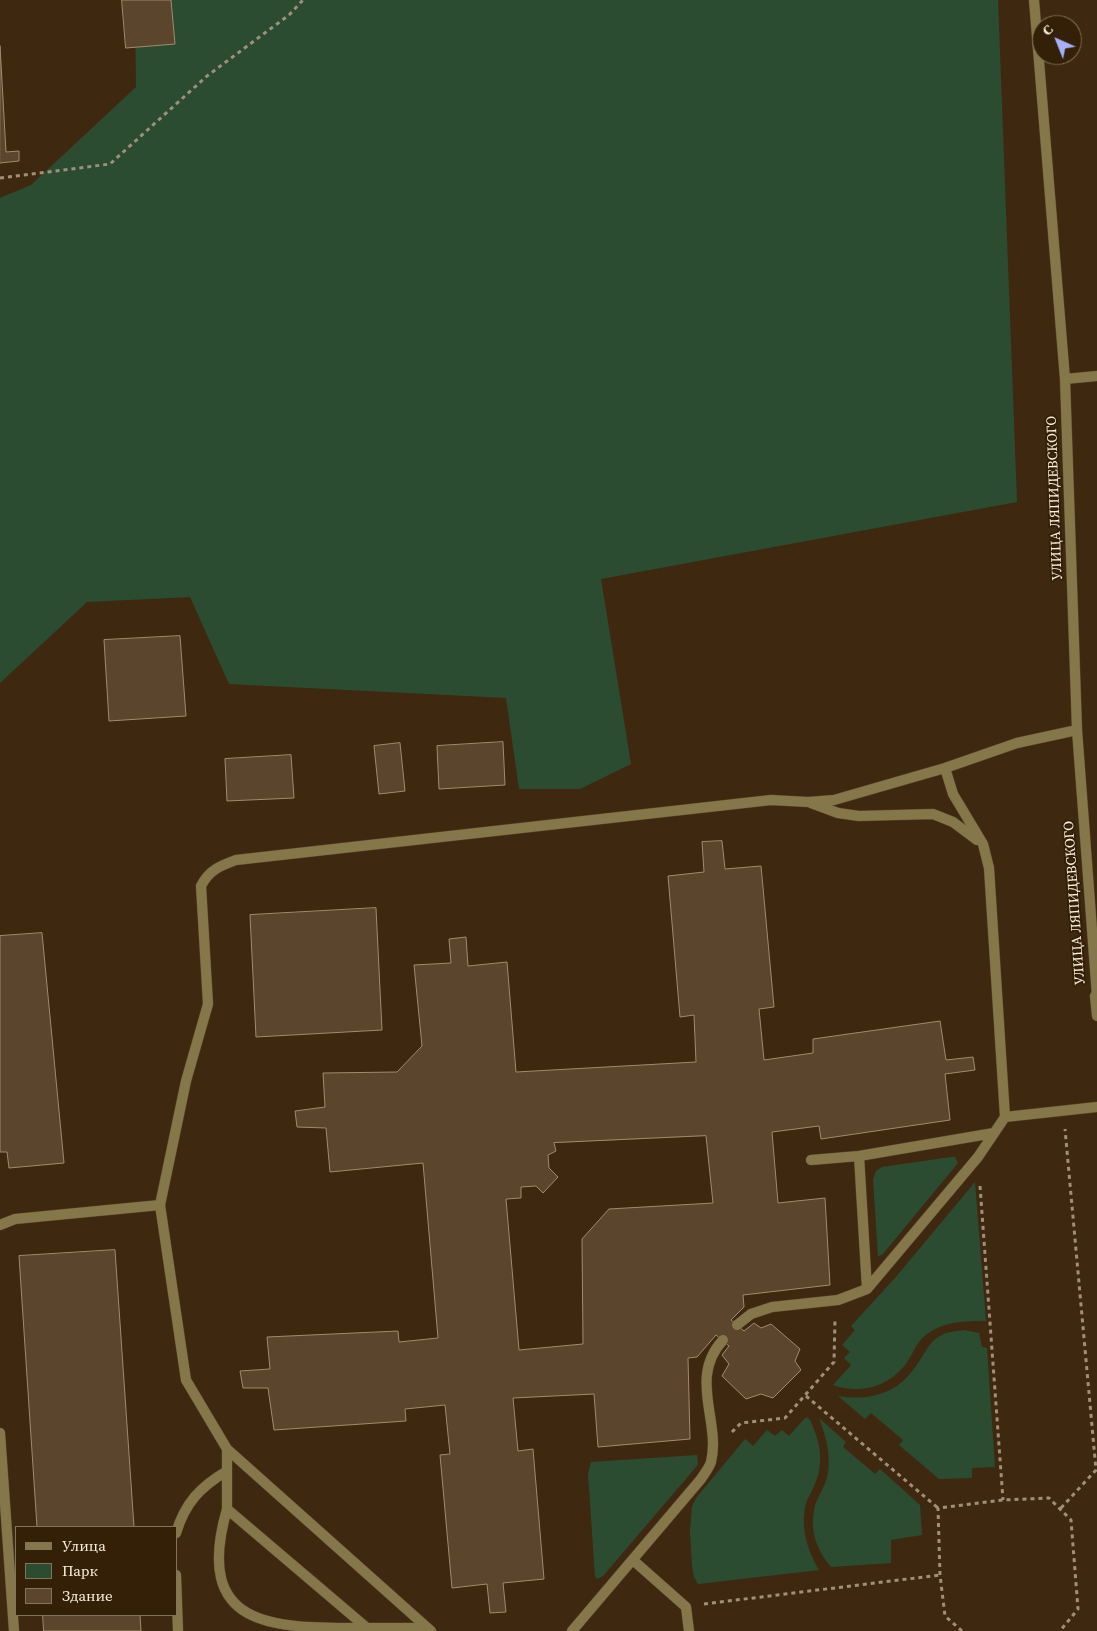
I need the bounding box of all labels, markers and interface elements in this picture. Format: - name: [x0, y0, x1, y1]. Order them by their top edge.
- north arrow: [1032, 15, 1082, 65]
- text: С: [1037, 20, 1057, 40]
- street label: УЛИЦА ЛЯПИДЕВСКОГО: [1044, 415, 1066, 581]
- street label: УЛИЦА ЛЯПИДЕВСКОГО: [1061, 820, 1089, 986]
- legend: [15, 1526, 178, 1616]
- text: Улица: [62, 1535, 106, 1556]
- text: Парк: [62, 1560, 98, 1581]
- text: Здание: [62, 1585, 113, 1606]

